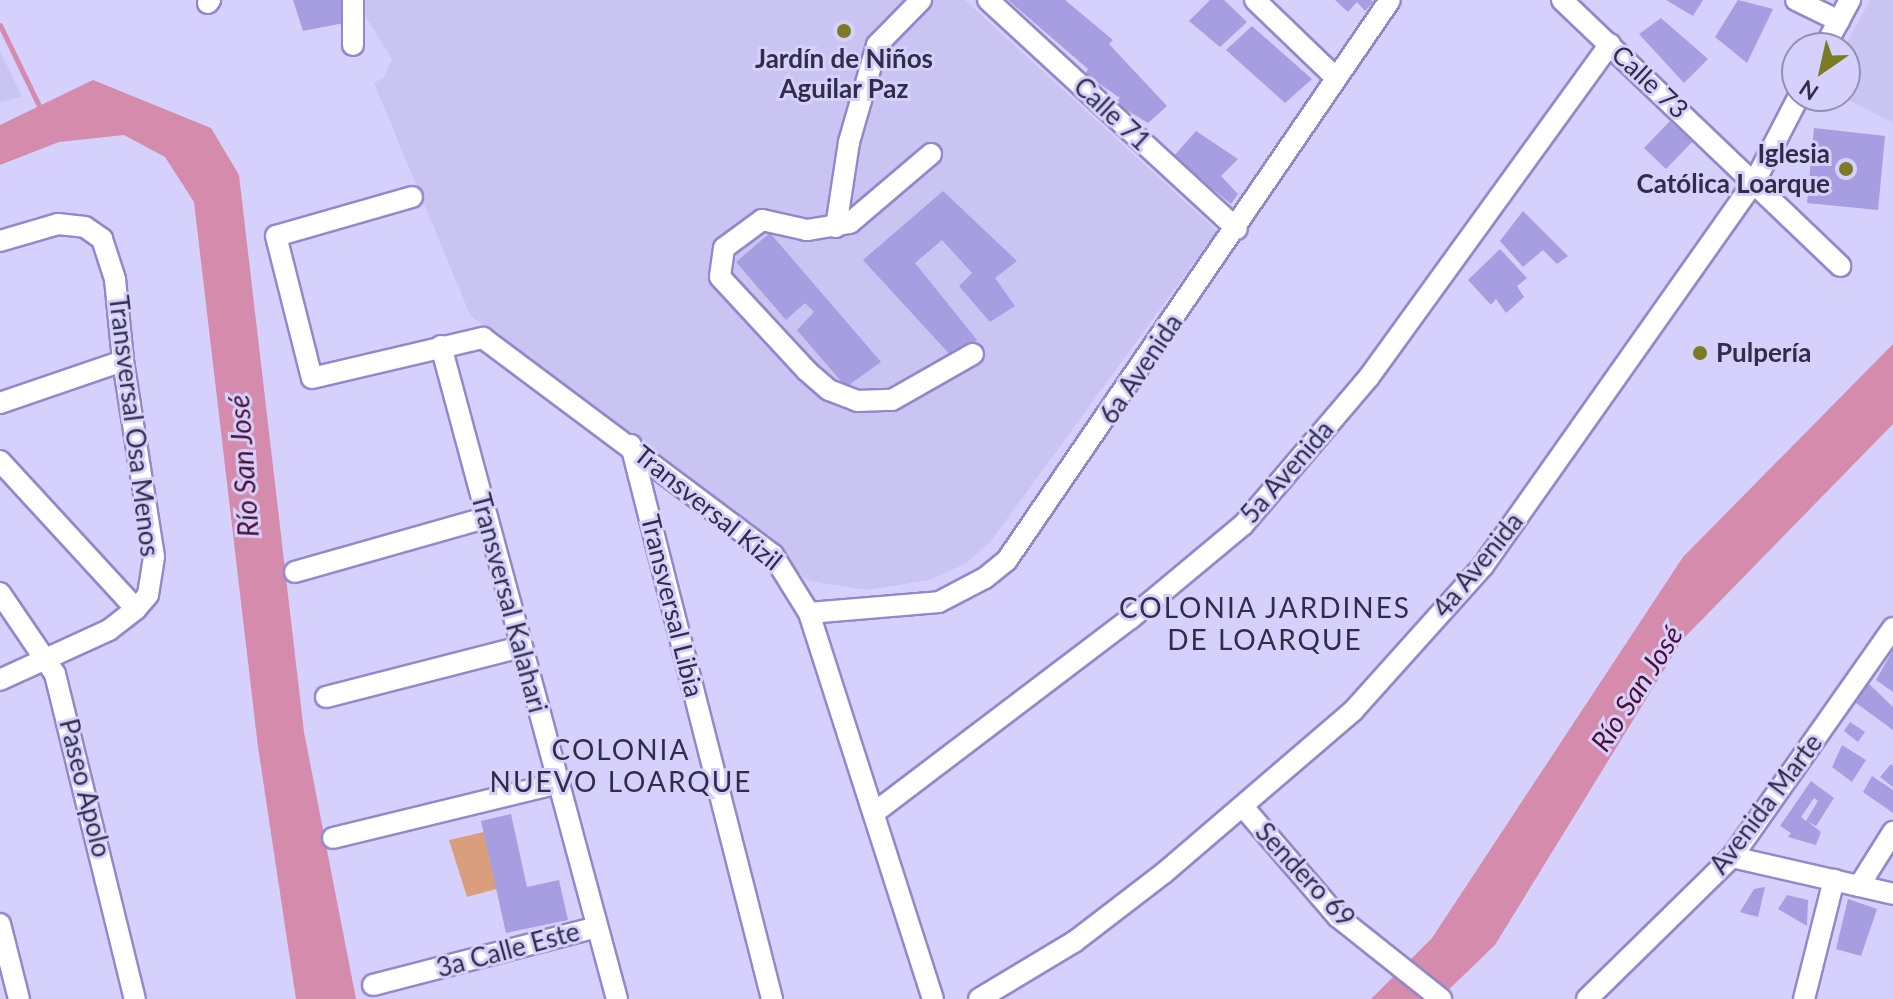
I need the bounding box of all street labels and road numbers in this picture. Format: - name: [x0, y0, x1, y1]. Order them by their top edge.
- street label: Calle 73: [1605, 39, 1695, 125]
- street label: Calle 71: [1067, 71, 1157, 157]
- street label: Transversal Osa Menos: [103, 294, 165, 558]
- street label: 6a Avenida: [1093, 308, 1189, 430]
- street label: 5a Avenida: [1234, 414, 1340, 530]
- street label: Transversal Kizil: [628, 439, 788, 577]
- street label: Transversal Kalahari: [465, 490, 553, 716]
- street label: 4a Avenida: [1426, 506, 1530, 624]
- street label: Transversal Libia: [634, 512, 710, 700]
- street label: Paseo Apolo: [53, 715, 117, 861]
- street label: Avenida Marte: [1703, 728, 1829, 880]
- street label: Sendero 69: [1249, 816, 1361, 934]
- street label: 3a Calle Este: [433, 916, 583, 984]

